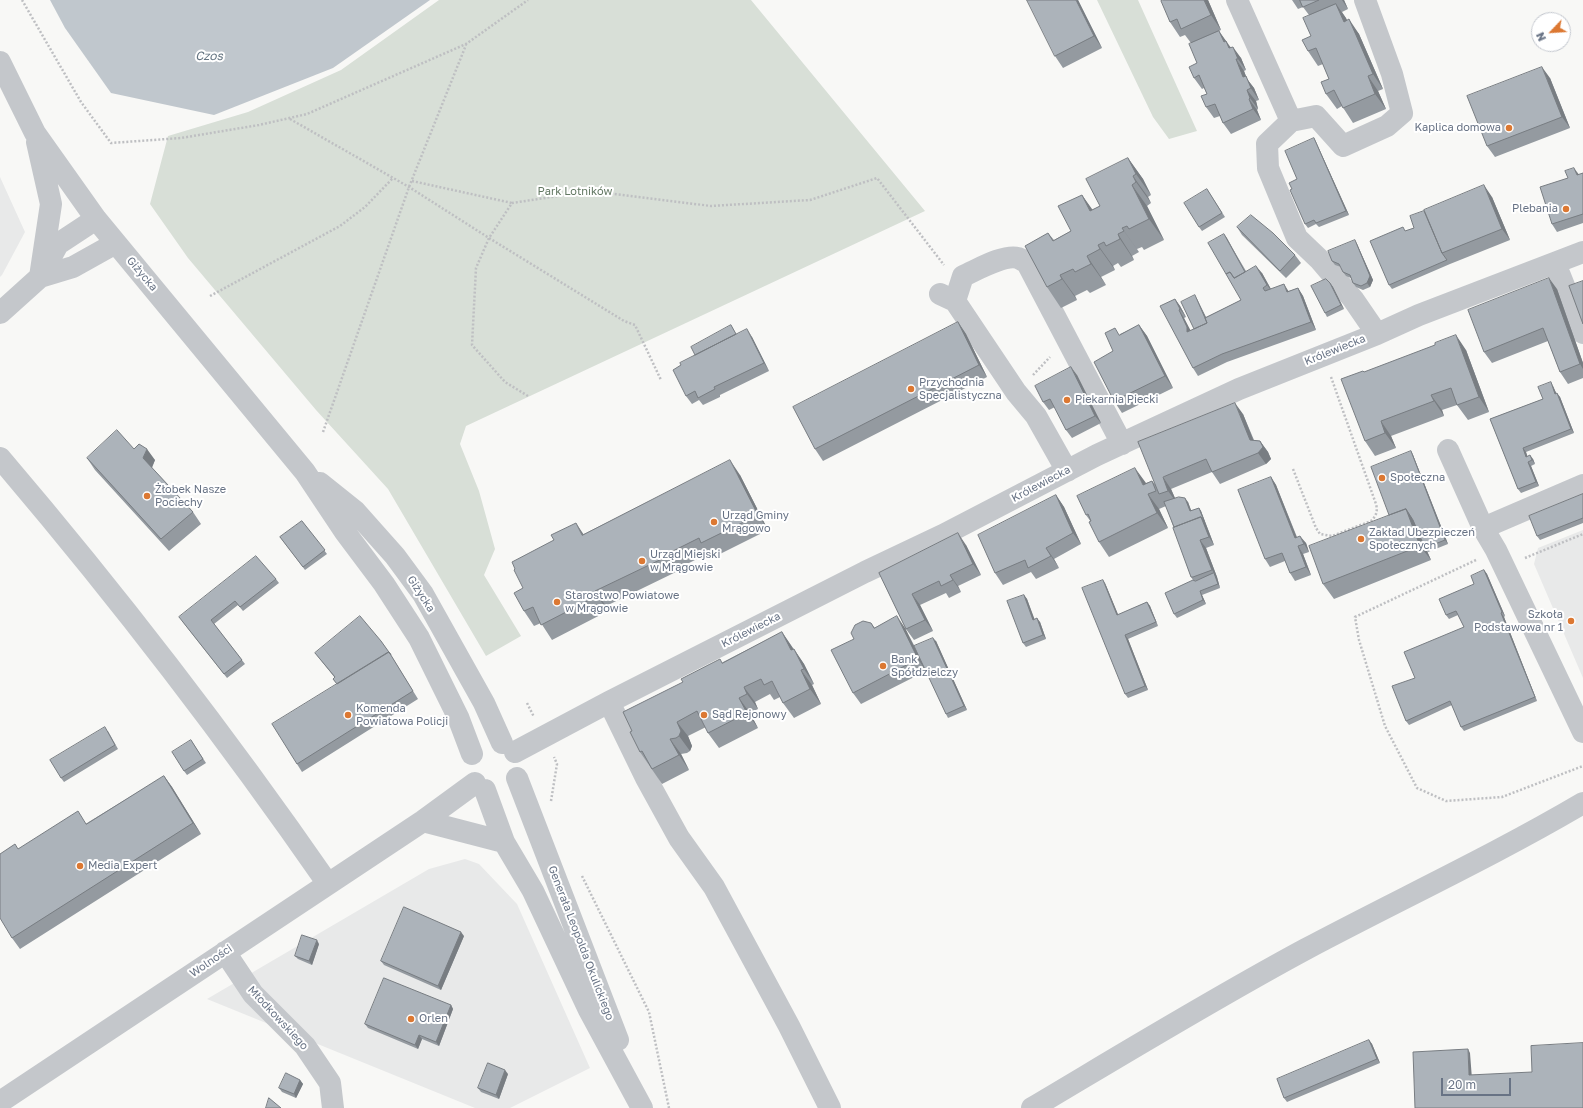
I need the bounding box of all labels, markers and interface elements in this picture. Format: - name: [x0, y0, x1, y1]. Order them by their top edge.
- north arrow: [1531, 12, 1571, 52]
- text: N: [1533, 30, 1548, 43]
- water label: Czos: [195, 49, 223, 63]
- place label: Kaplica domowa: [1415, 121, 1501, 135]
- marker: Kaplica domowa: [1504, 123, 1514, 133]
- park label: Park Lotników: [538, 185, 612, 199]
- place label: Plebania: [1512, 202, 1558, 216]
- marker: Plebania: [1561, 204, 1571, 214]
- street label: Giżycka: [124, 254, 160, 294]
- street label: Królewiecka: [1303, 332, 1367, 368]
- place label: Przychodnia Specjalistyczna: [919, 376, 1002, 402]
- marker: Przychodnia Specjalistyczna: [906, 384, 916, 394]
- place label: Piekarnia Piecki: [1075, 393, 1159, 407]
- marker: Piekarnia Piecki: [1062, 395, 1072, 405]
- street label: Królewiecka: [1009, 463, 1073, 505]
- place label: Społeczna: [1390, 471, 1445, 485]
- marker: Społeczna: [1377, 473, 1387, 483]
- place label: Żłobek Nasze Pociechy: [155, 483, 226, 509]
- marker: Żłobek Nasze Pociechy: [142, 491, 152, 501]
- place label: Urząd Gminy Mrągowo: [722, 509, 789, 535]
- marker: Urząd Gminy Mrągowo: [709, 517, 719, 527]
- place label: Zakład Ubezpieczeń Społecznych: [1369, 526, 1475, 552]
- marker: Zakład Ubezpieczeń Społecznych: [1356, 534, 1366, 544]
- place label: Urząd Miejski w Mrągowie: [650, 548, 720, 574]
- marker: Urząd Miejski w Mrągowie: [637, 556, 647, 566]
- street label: Giżycka: [404, 573, 438, 615]
- place label: Starostwo Powiatowe w Mrągowie: [565, 589, 679, 615]
- marker: Starostwo Powiatowe w Mrągowie: [552, 597, 562, 607]
- place label: Szkoła Podstawowa nr 1: [1474, 608, 1563, 634]
- street label: Królewiecka: [719, 609, 783, 651]
- marker: Szkoła Podstawowa nr 1: [1566, 616, 1576, 626]
- place label: Bank Spółdzielczy: [891, 653, 958, 679]
- marker: Bank Spółdzielczy: [878, 661, 888, 671]
- place label: Komenda Powiatowa Policji: [356, 702, 448, 728]
- place label: Sąd Rejonowy: [712, 708, 787, 722]
- marker: Komenda Powiatowa Policji: [343, 710, 353, 720]
- marker: Sąd Rejonowy: [699, 710, 709, 720]
- place label: Media Expert: [88, 859, 157, 873]
- marker: Media Expert: [75, 861, 85, 871]
- street label: Generała Leopolda Okulickiego: [545, 864, 617, 1022]
- street label: Wolności: [187, 942, 235, 980]
- street label: Młodkowskiego: [245, 983, 311, 1053]
- place label: Orlen: [419, 1012, 448, 1026]
- marker: Orlen: [406, 1014, 416, 1024]
- scale bar: [1443, 1070, 1513, 1096]
- text: 20 m: [1448, 1077, 1476, 1092]

